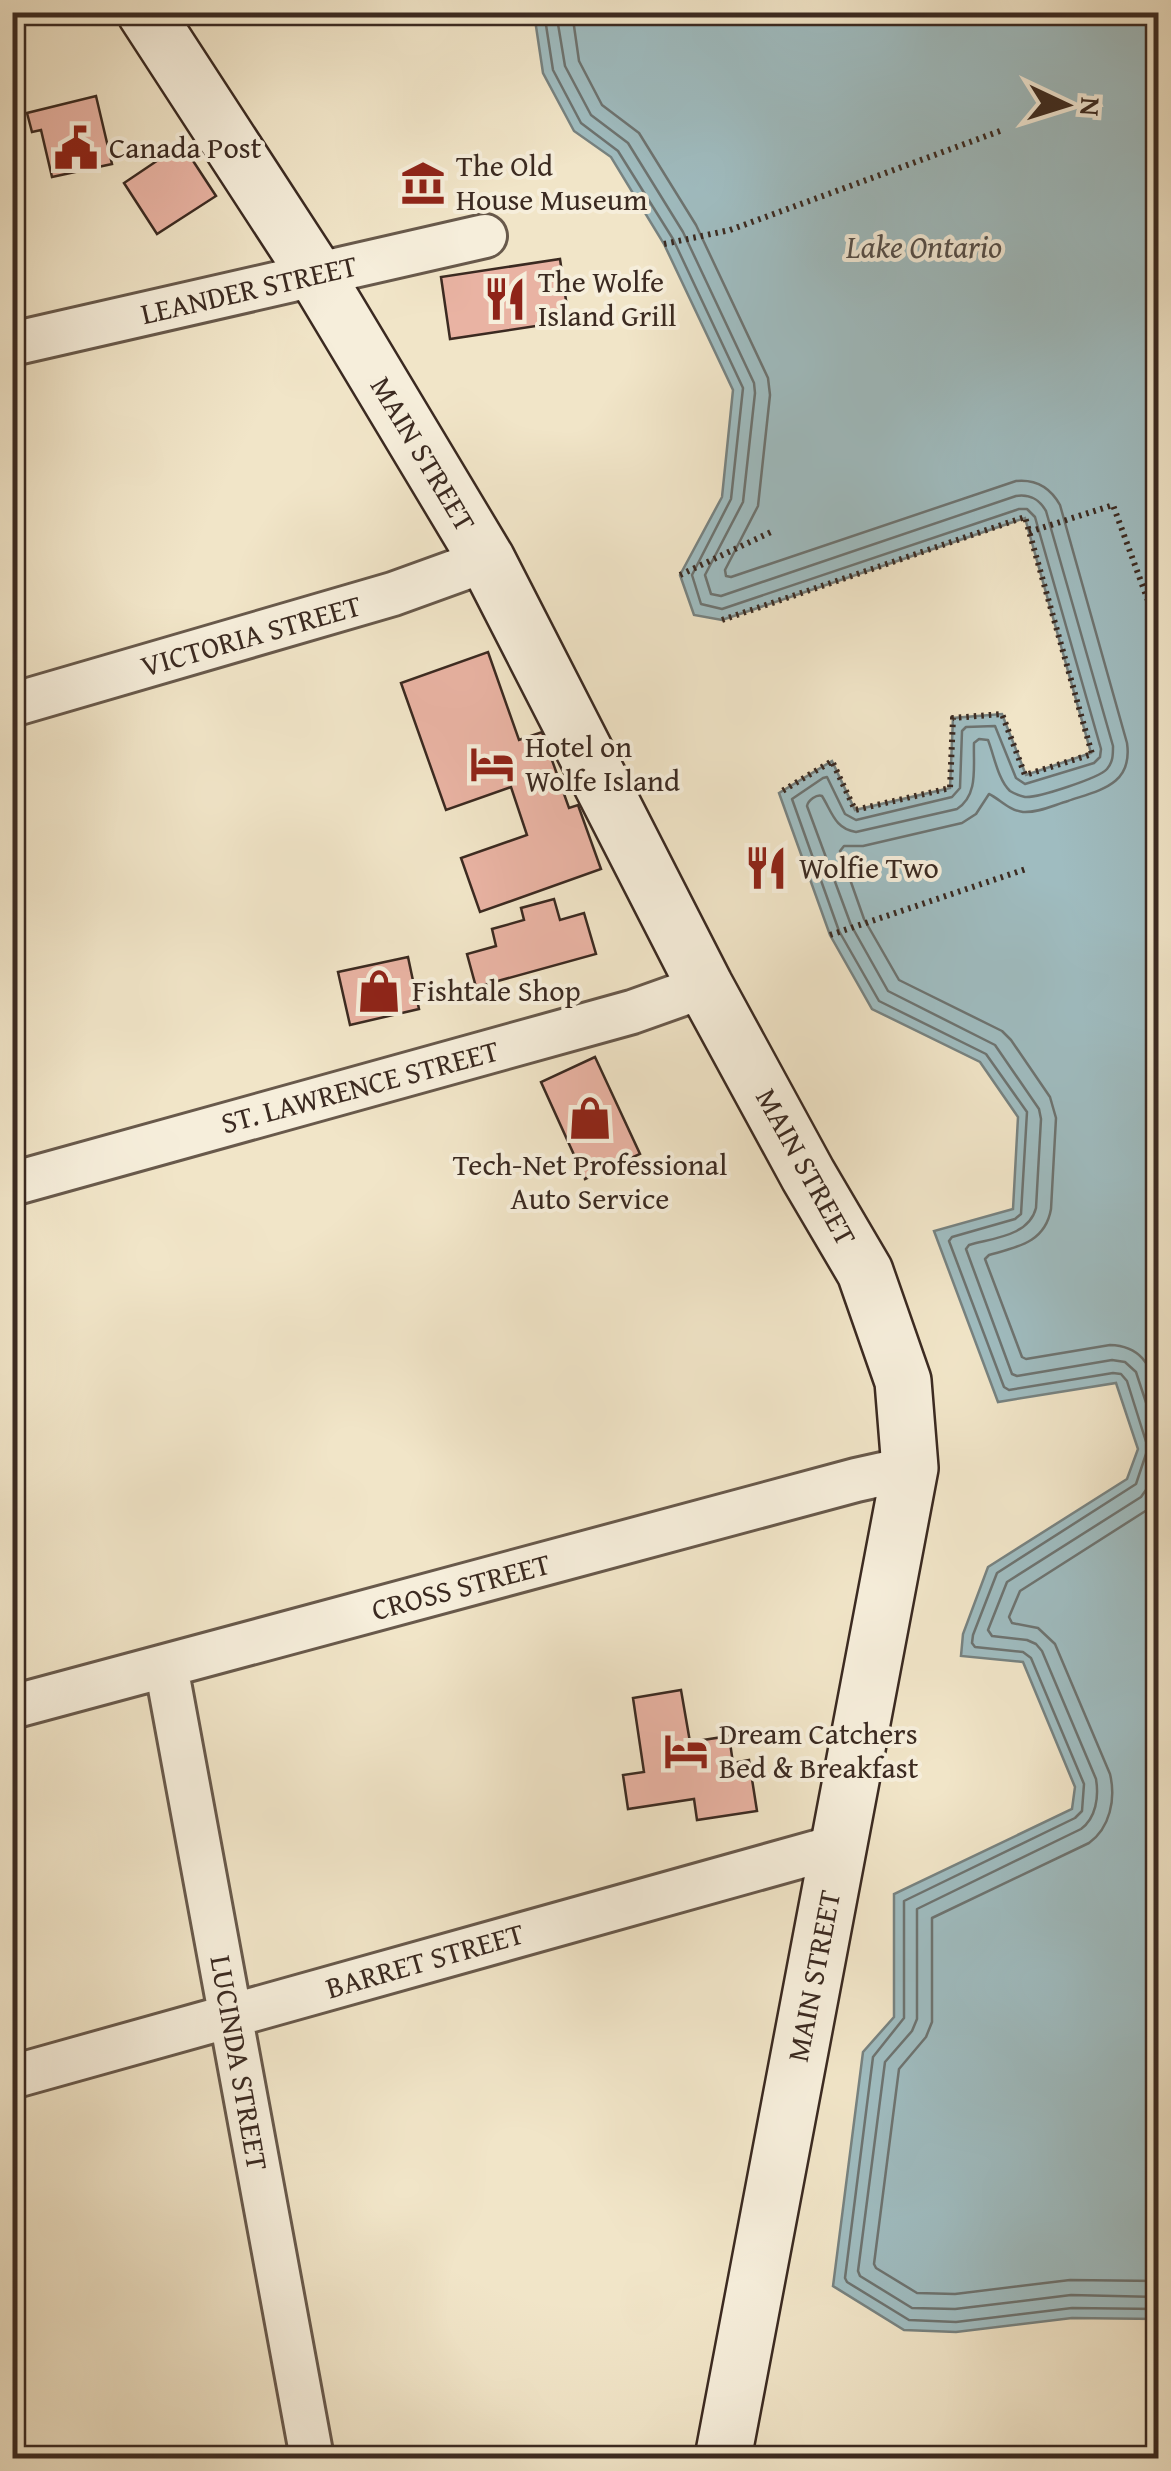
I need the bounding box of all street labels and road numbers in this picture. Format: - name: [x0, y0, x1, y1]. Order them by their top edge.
- street label: LEANDER STREET: [136, 243, 361, 335]
- street label: MAIN STREET: [360, 368, 488, 540]
- street label: VICTORIA STREET: [135, 582, 366, 688]
- street label: ST. LAWRENCE STREET: [216, 1028, 504, 1144]
- street label: MAIN STREET: [745, 1080, 868, 1253]
- street label: CROSS STREET: [366, 1541, 555, 1631]
- street label: MAIN STREET: [775, 1886, 851, 2065]
- street label: BARRET STREET: [320, 1911, 529, 2009]
- street label: LUCINDA STREET: [199, 1952, 281, 2174]

